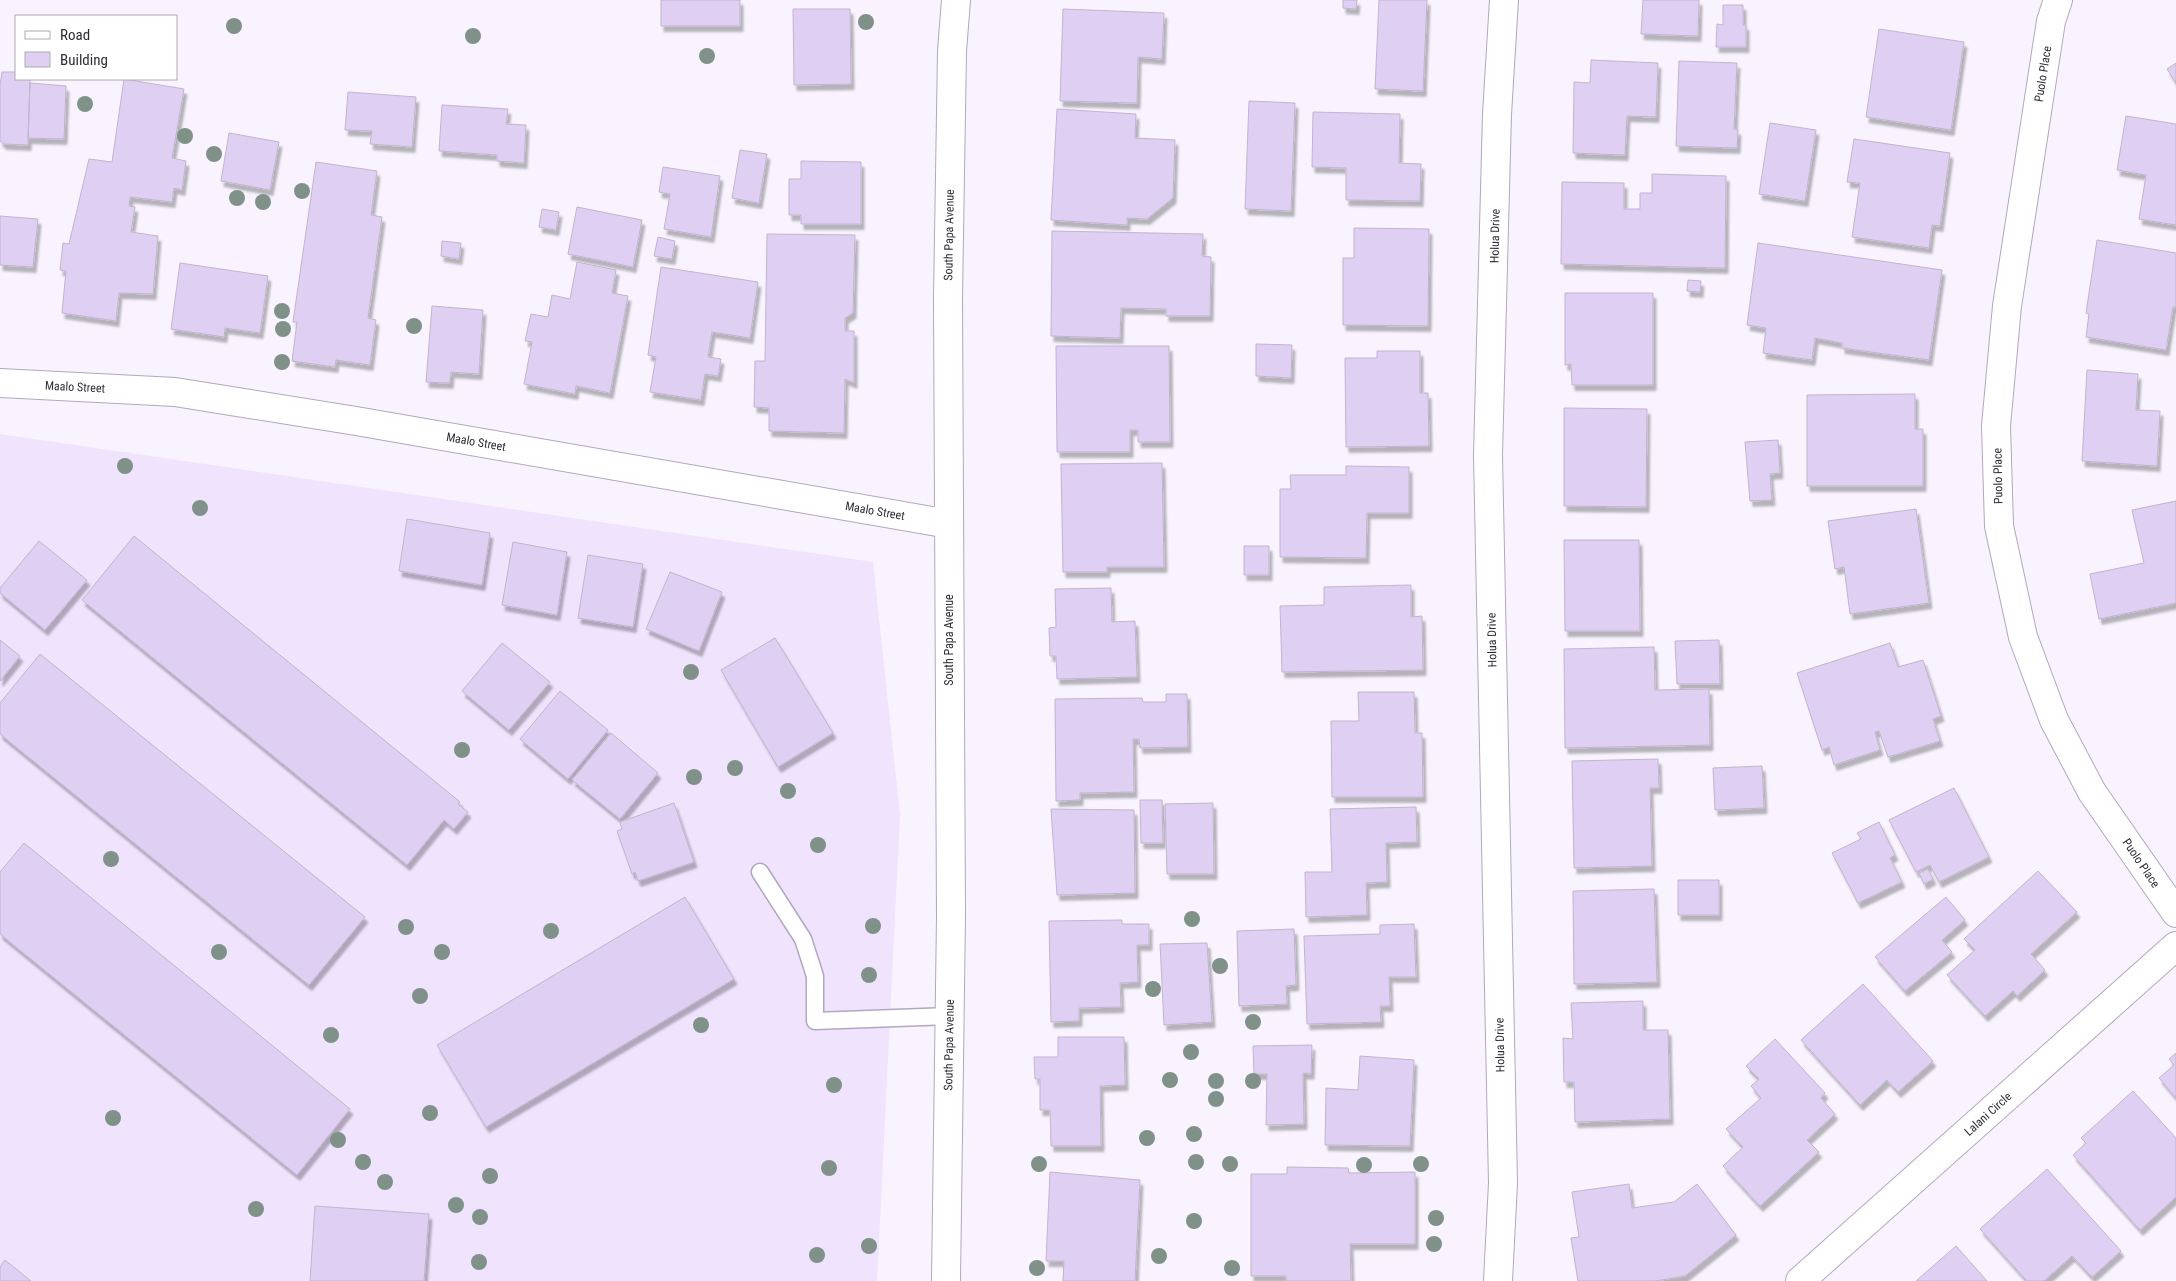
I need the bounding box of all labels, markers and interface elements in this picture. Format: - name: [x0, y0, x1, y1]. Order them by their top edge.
- legend: [15, 15, 178, 80]
- text: Road: [60, 26, 90, 44]
- street label: Puolo Place: [2032, 45, 2054, 103]
- text: Building: [60, 51, 108, 69]
- street label: South Papa Avenue: [941, 189, 957, 281]
- street label: Holua Drive: [1488, 208, 1502, 263]
- street label: Maalo Street: [45, 378, 106, 396]
- street label: Maalo Street: [445, 430, 507, 454]
- street label: Puolo Place: [1991, 447, 2005, 504]
- street label: Maalo Street: [844, 499, 906, 523]
- street label: South Papa Avenue: [942, 594, 956, 686]
- street label: Holua Drive: [1485, 612, 1499, 667]
- street label: Puolo Place: [2119, 836, 2163, 891]
- street label: South Papa Avenue: [941, 999, 957, 1091]
- street label: Holua Drive: [1493, 1017, 1507, 1072]
- street label: Lalani Circle: [1962, 1089, 2015, 1139]

